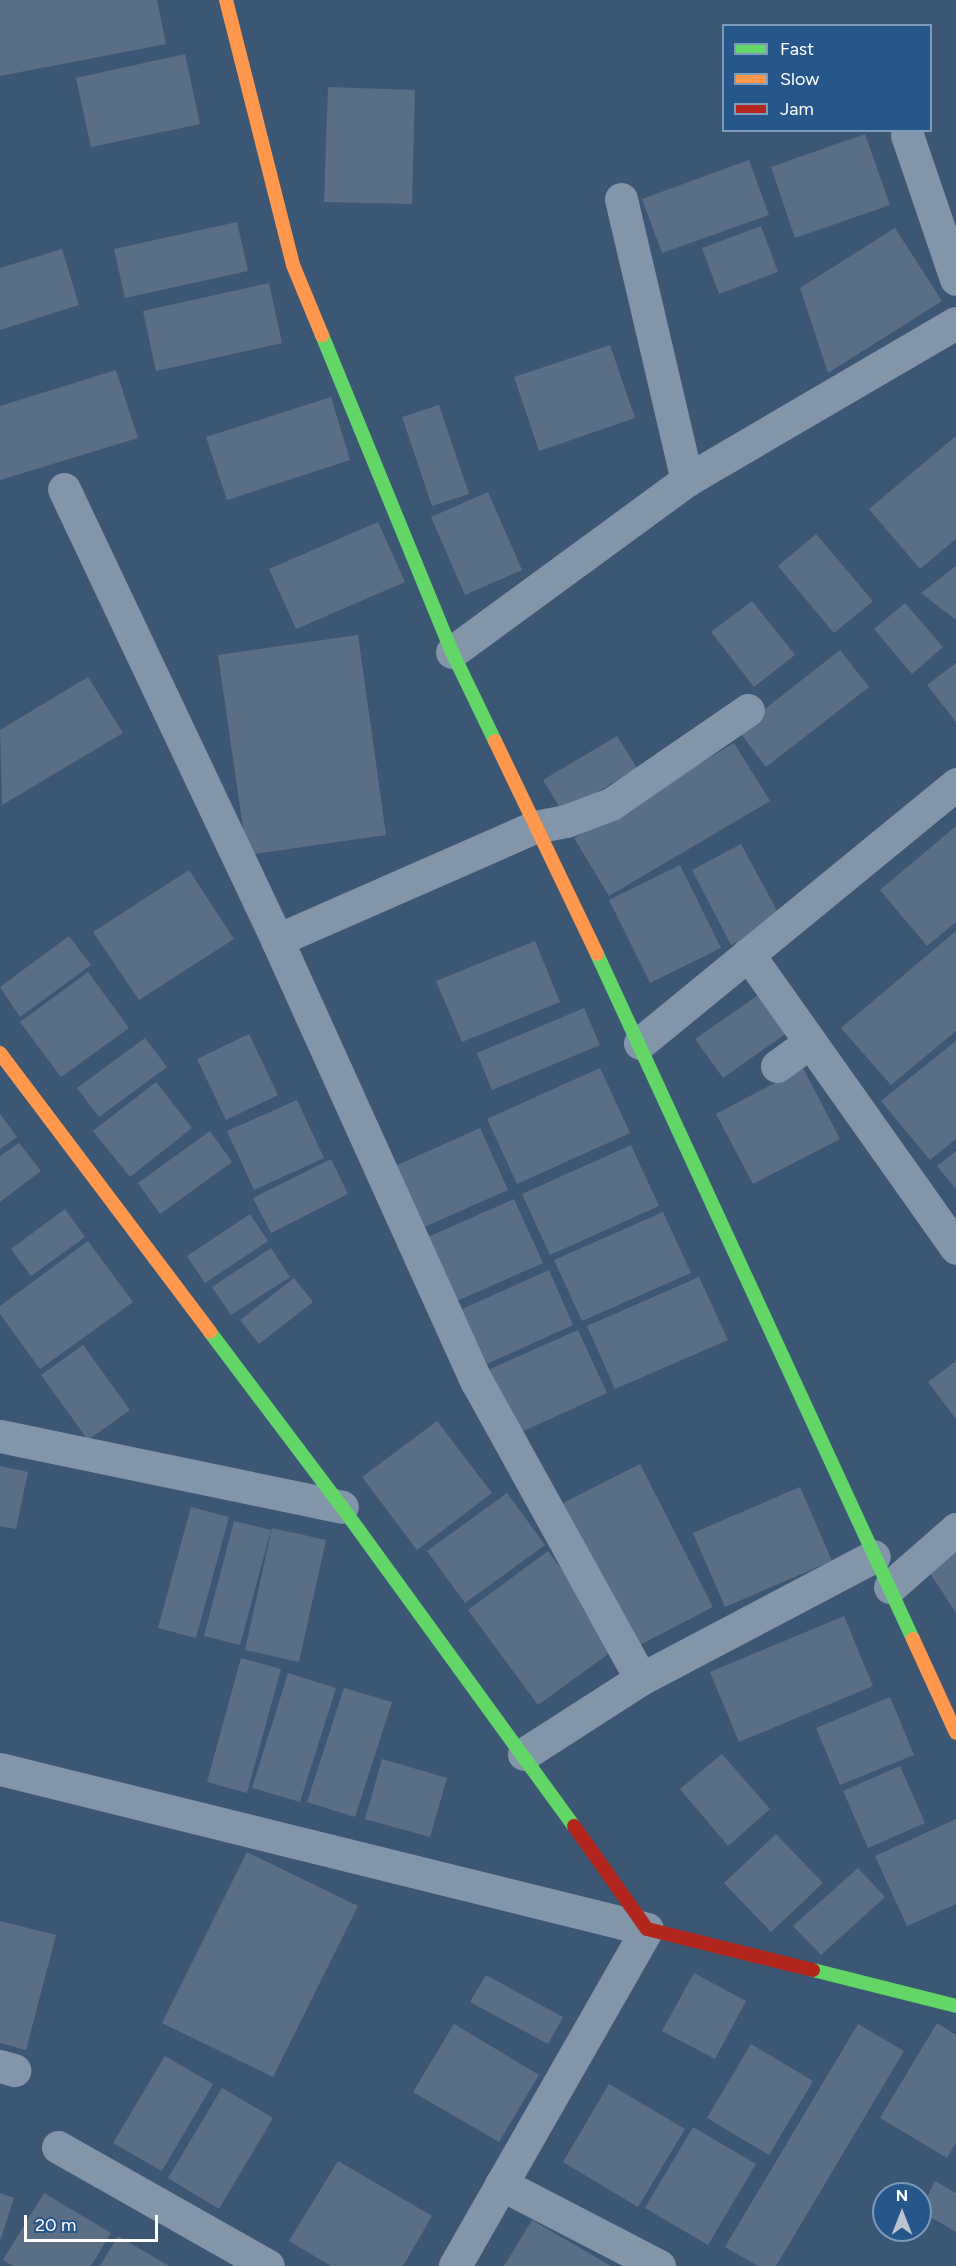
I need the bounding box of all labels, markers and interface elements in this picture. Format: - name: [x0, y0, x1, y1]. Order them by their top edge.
- legend: [722, 24, 932, 132]
- text: Fast: [780, 38, 814, 60]
- text: Slow: [780, 68, 819, 90]
- text: Jam: [780, 98, 814, 120]
- north arrow: [872, 2182, 932, 2242]
- text: N: [896, 2186, 908, 2205]
- scale bar: [27, 2203, 160, 2241]
- text: 20 m: [35, 2214, 76, 2236]

